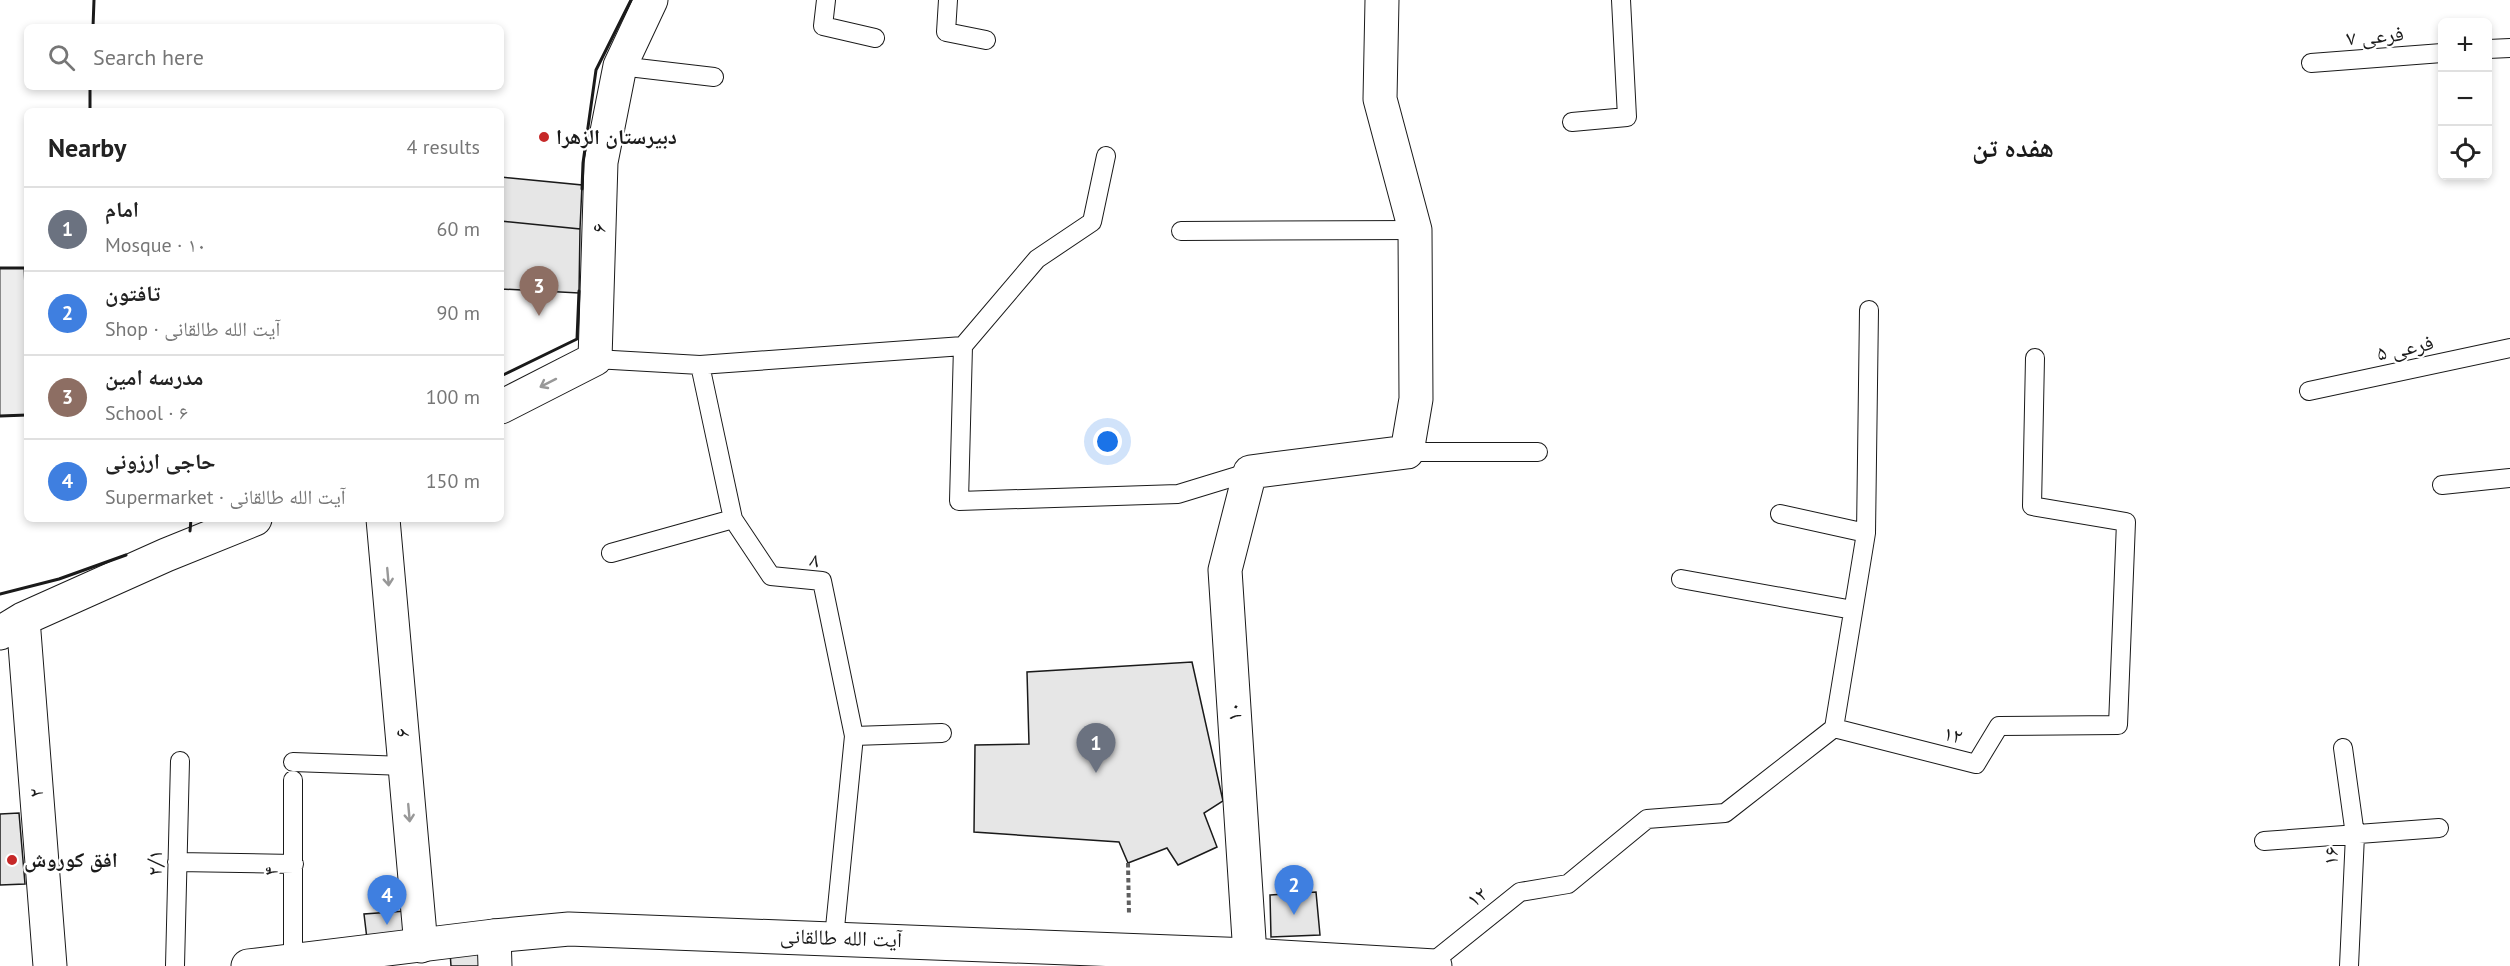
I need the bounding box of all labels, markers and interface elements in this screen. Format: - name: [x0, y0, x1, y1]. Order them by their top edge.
- map controls: [2438, 18, 2492, 180]
- button: +: [2438, 18, 2492, 72]
- street label: فرعی ۷: [2345, 20, 2405, 51]
- search box: [24, 24, 504, 90]
- icon: search: [45, 41, 78, 74]
- text: Search here: [93, 43, 204, 71]
- button: −: [2438, 72, 2492, 126]
- place label: دبیرستان الزهرا: [556, 123, 677, 150]
- button: locate: [2438, 126, 2492, 180]
- marker: دبیرستان الزهرا: [537, 130, 551, 144]
- district label: هفده تن: [1972, 130, 2054, 164]
- text: Nearby: [48, 131, 126, 164]
- text: 4 results: [407, 134, 480, 160]
- text: امام: [105, 195, 139, 223]
- text: 1: [62, 216, 73, 242]
- text: 60 m: [437, 216, 480, 242]
- street label: ۶: [585, 223, 612, 233]
- text: Mosque · ۱۰: [105, 232, 206, 258]
- pin: 3: [520, 266, 558, 316]
- text: تافتون: [105, 279, 160, 307]
- text: 2: [62, 300, 73, 326]
- text: 90 m: [437, 300, 480, 326]
- text: Shop · آیت الله طالقانی: [105, 316, 280, 342]
- street label: فرعی ۵: [2374, 328, 2436, 367]
- text: مدرسه امین: [105, 363, 203, 391]
- one-way arrow: [540, 377, 557, 389]
- text: 3: [62, 384, 73, 410]
- text: 100 m: [426, 384, 480, 410]
- text: School · ۶: [105, 400, 188, 426]
- your location: [1093, 427, 1122, 456]
- text: حاجی ارزونی: [105, 447, 216, 475]
- text: 4: [62, 468, 73, 494]
- text: 150 m: [426, 468, 480, 494]
- text: Supermarket · آیت الله طالقانی: [105, 484, 346, 510]
- street label: ۸: [807, 545, 823, 574]
- one-way arrow: [383, 567, 394, 587]
- street label: ۱۰: [1219, 702, 1248, 722]
- street label: ۱۲: [1941, 719, 1966, 750]
- pin: 1: [1076, 724, 1116, 773]
- street label: ۶: [388, 727, 415, 739]
- street label: ۲: [22, 787, 49, 799]
- one-way arrow: [404, 803, 415, 823]
- place label: افق کوروش: [24, 846, 118, 873]
- street label: ۱۶: [2317, 846, 2344, 866]
- street label: ۲/۱: [141, 850, 168, 876]
- marker: افق کوروش: [5, 853, 19, 867]
- street label: ۴: [257, 866, 284, 876]
- pin: 2: [1274, 866, 1314, 915]
- pin: 4: [368, 876, 406, 925]
- street label: ۱۲: [1461, 880, 1493, 913]
- street label: آیت الله طالقانی: [780, 922, 903, 953]

